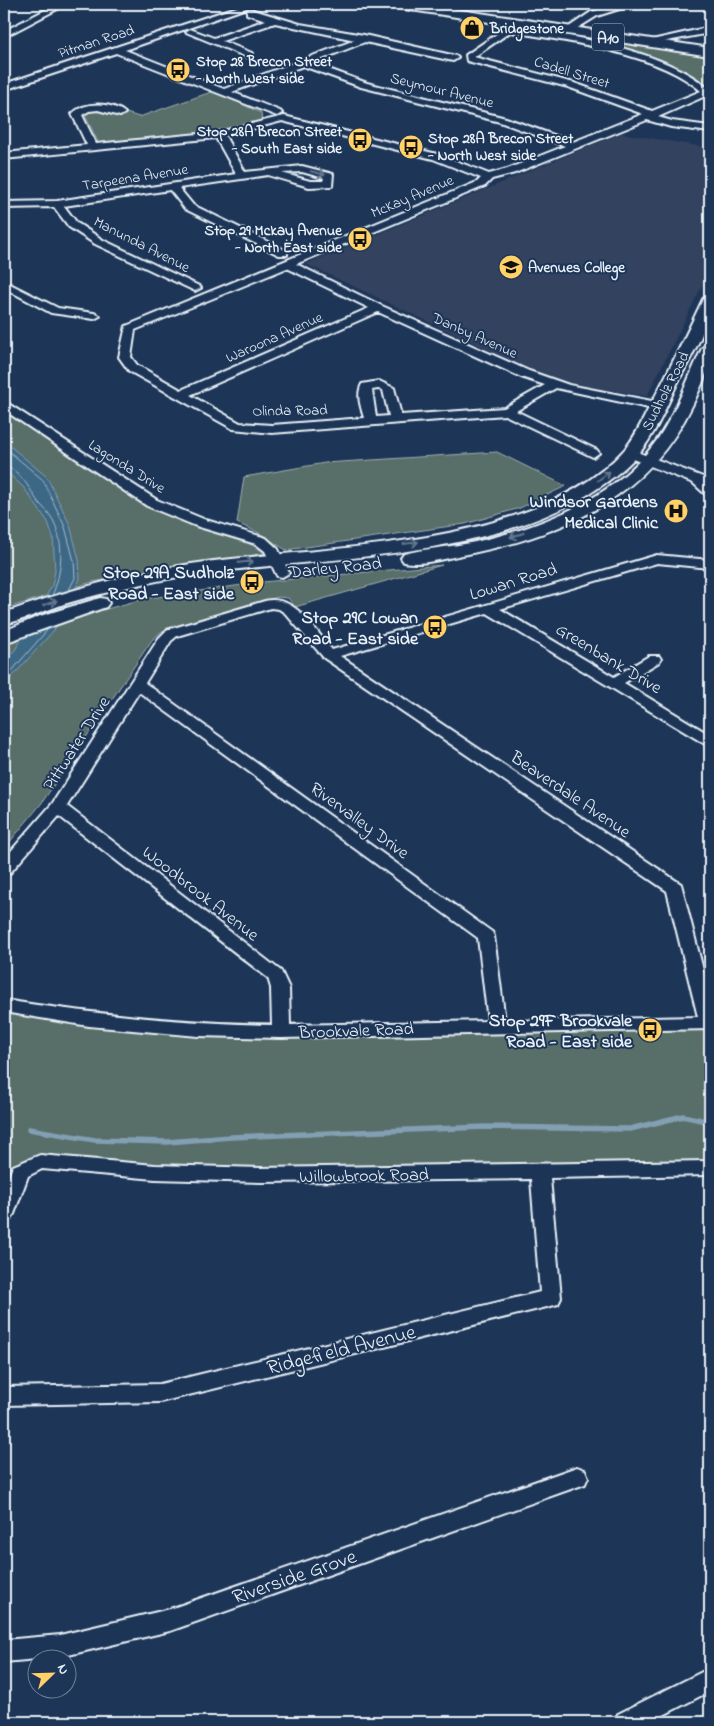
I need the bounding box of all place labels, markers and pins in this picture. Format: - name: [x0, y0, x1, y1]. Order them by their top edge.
- shop icon: Bridgestone: [459, 15, 485, 41]
- place label: Bridgestone: [489, 18, 565, 42]
- place label: Stop 28 Brecon Street - North West side: [195, 51, 333, 90]
- bus stop icon: Stop 28 Brecon Street - North West side: [165, 57, 191, 83]
- place label: Stop 28A Brecon Street - South East side: [197, 121, 343, 160]
- bus stop icon: Stop 28A Brecon Street - South East side: [347, 127, 373, 153]
- place label: Stop 28A Brecon Street - North West side: [427, 128, 574, 167]
- bus stop icon: Stop 28A Brecon Street - North West side: [398, 134, 424, 160]
- place label: Stop 29 Mckay Avenue - North East side: [205, 220, 343, 259]
- bus stop icon: Stop 29 Mckay Avenue - North East side: [347, 226, 373, 252]
- school or university icon: Avenues College: [498, 254, 524, 280]
- place label: Avenues College: [528, 257, 626, 281]
- place label: Windsor Gardens Medical Clinic: [530, 490, 659, 537]
- hospital icon: Windsor Gardens Medical Clinic: [663, 498, 689, 524]
- place label: Stop 29A Sudholz Road - East side: [103, 561, 235, 608]
- bus stop icon: Stop 29A Sudholz Road - East side: [239, 569, 265, 595]
- place label: Stop 29C Lowan Road - East side: [292, 606, 419, 653]
- bus stop icon: Stop 29C Lowan Road - East side: [422, 614, 448, 640]
- place label: Stop 29F Brookvale Road - East side: [489, 1009, 633, 1056]
- bus stop icon: Stop 29F Brookvale Road - East side: [637, 1017, 663, 1043]

